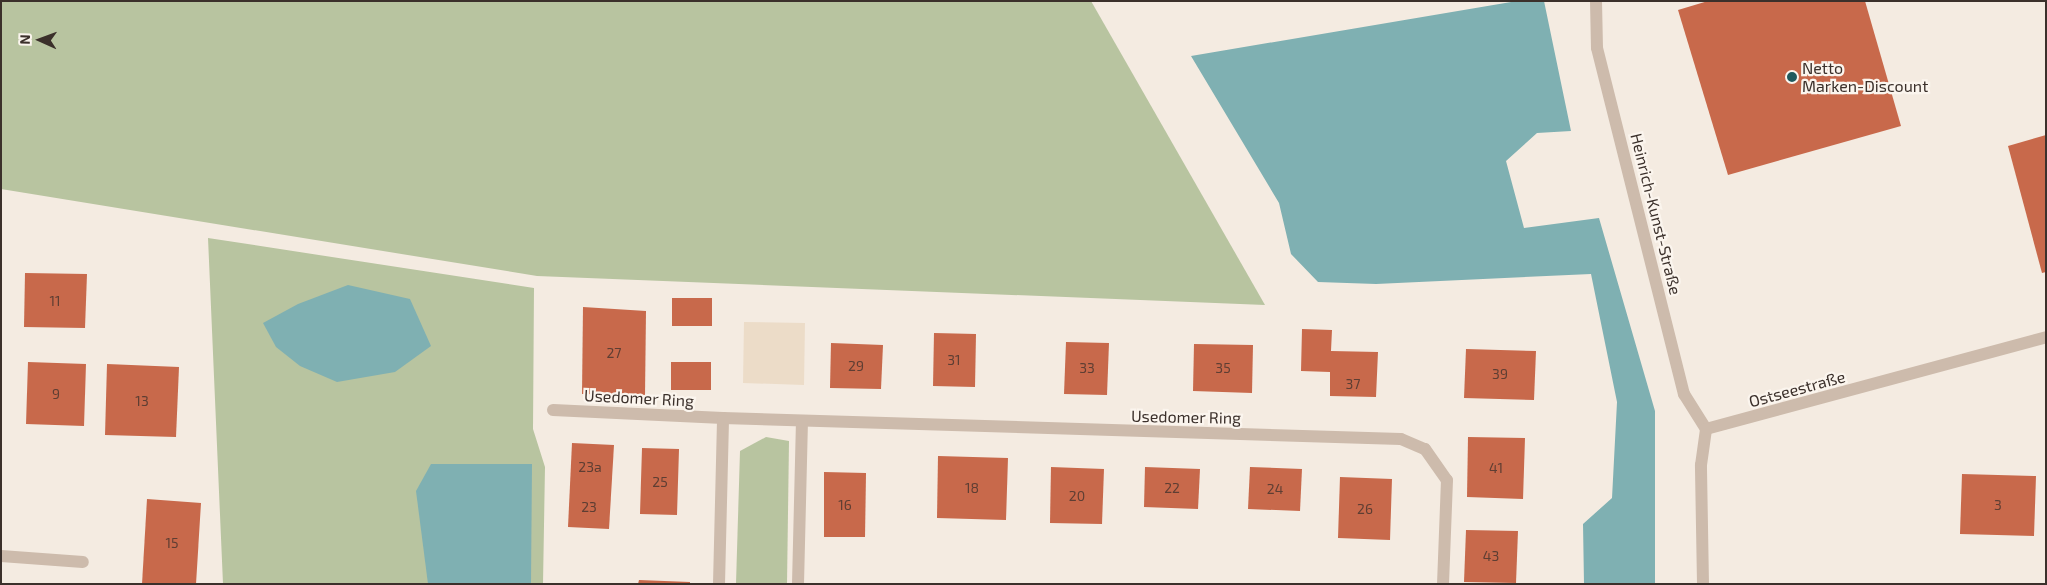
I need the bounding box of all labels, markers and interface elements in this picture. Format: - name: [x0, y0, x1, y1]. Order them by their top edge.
- north arrow: [15, 15, 65, 65]
- text: N: [16, 34, 33, 45]
- place label: Netto Marken-Discount: [1802, 58, 1928, 96]
- marker: Netto Marken-Discount: [1786, 71, 1798, 83]
- street label: Heinrich-Kunst-Straße: [1627, 131, 1685, 297]
- house number: 11: [49, 293, 61, 309]
- house number: 27: [606, 345, 622, 361]
- house number: 31: [947, 352, 961, 368]
- house number: 29: [848, 358, 864, 374]
- house number: 33: [1079, 360, 1095, 376]
- house number: 35: [1215, 360, 1231, 376]
- house number: 39: [1492, 366, 1508, 382]
- street label: Ostseestraße: [1747, 367, 1847, 411]
- house number: 37: [1346, 376, 1360, 392]
- house number: 9: [52, 386, 60, 402]
- street label: Usedomer Ring: [583, 386, 695, 410]
- house number: 13: [135, 393, 149, 409]
- street label: Usedomer Ring: [1131, 406, 1241, 428]
- house number: 23a: [578, 459, 602, 475]
- house number: 41: [1489, 460, 1503, 476]
- house number: 25: [652, 474, 668, 490]
- house number: 18: [965, 480, 979, 496]
- house number: 22: [1164, 480, 1180, 496]
- house number: 24: [1267, 481, 1283, 497]
- house number: 20: [1069, 488, 1085, 504]
- house number: 16: [838, 497, 852, 513]
- house number: 3: [1994, 497, 2002, 513]
- house number: 23: [581, 499, 597, 515]
- house number: 26: [1357, 501, 1373, 517]
- house number: 15: [165, 535, 179, 551]
- house number: 43: [1483, 548, 1499, 564]

